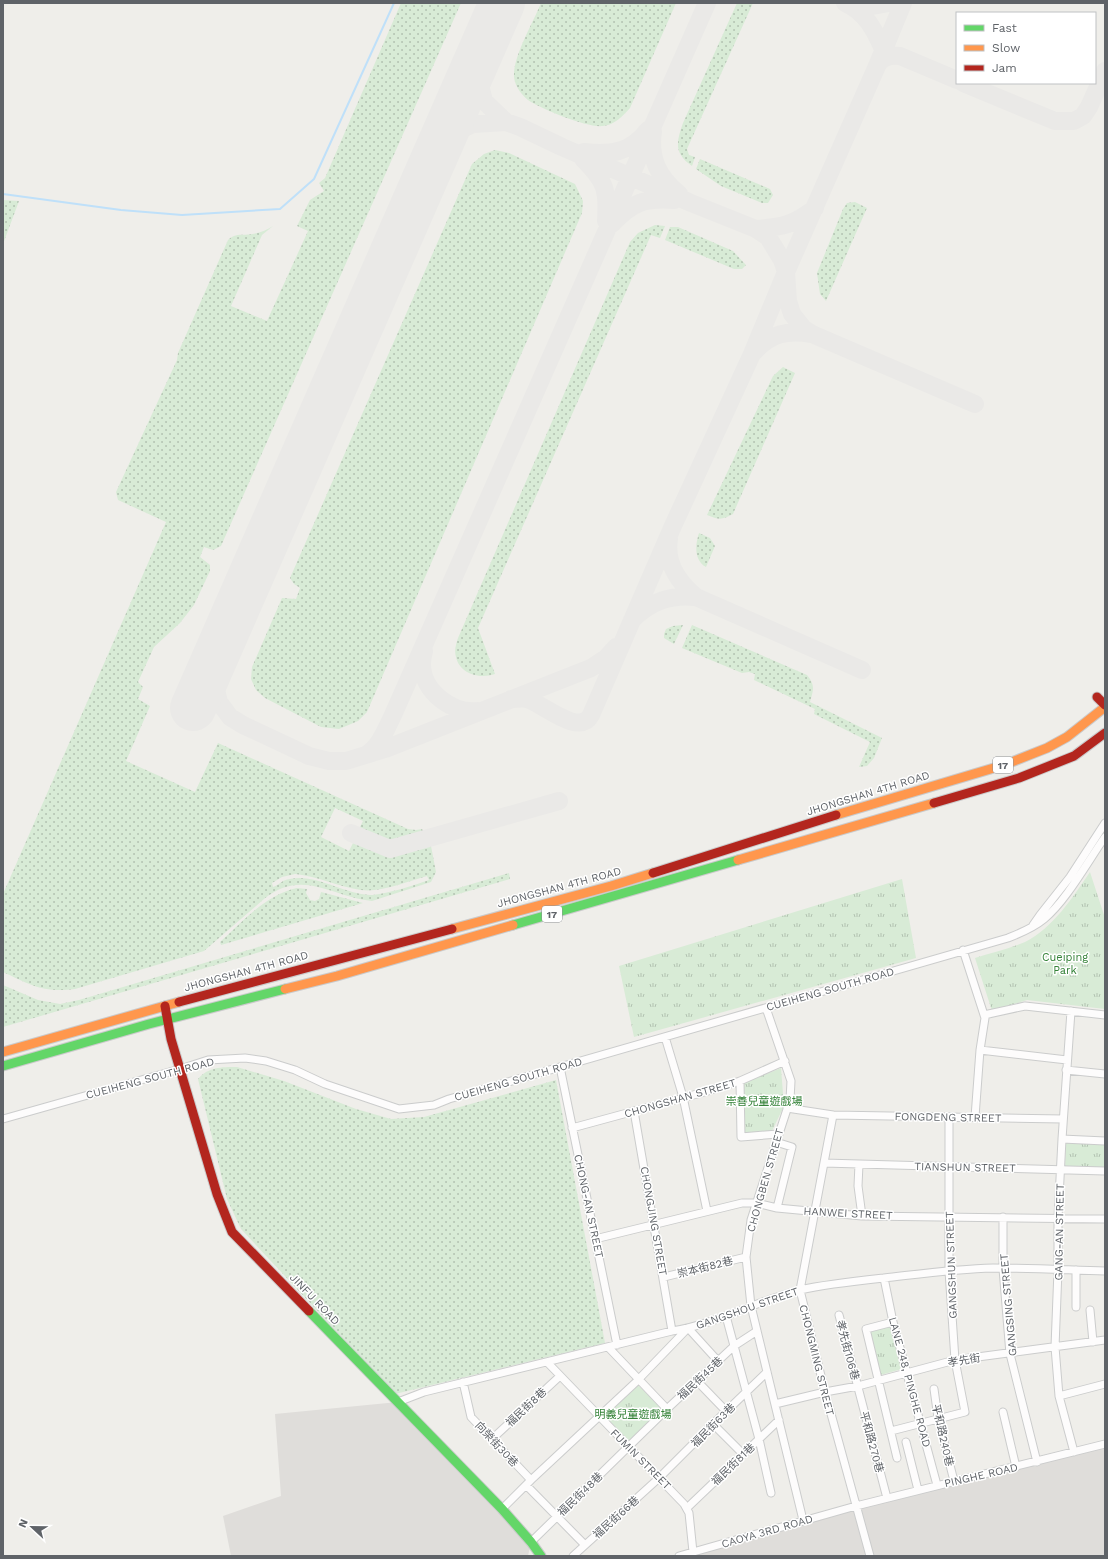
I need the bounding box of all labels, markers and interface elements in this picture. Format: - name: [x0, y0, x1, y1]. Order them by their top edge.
- legend: [956, 12, 1096, 84]
- text: Fast: [992, 21, 1017, 35]
- text: Slow: [992, 41, 1020, 55]
- text: Jam: [992, 61, 1017, 75]
- road number: 17: [993, 757, 1013, 773]
- street label: JHONGSHAN 4TH ROAD: [805, 769, 931, 818]
- street label: JHONGSHAN 4TH ROAD: [496, 865, 623, 910]
- road number: 17: [542, 906, 562, 922]
- street label: JHONGSHAN 4TH ROAD: [183, 949, 310, 994]
- park label: Cueiping Park: [1042, 951, 1088, 977]
- street label: CUEIHENG SOUTH ROAD: [765, 965, 896, 1014]
- street label: CUEIHENG SOUTH ROAD: [84, 1055, 216, 1102]
- street label: CUEIHENG SOUTH ROAD: [453, 1055, 584, 1104]
- street label: CHONGSHAN STREET: [623, 1076, 738, 1121]
- park label: 崇善兒童遊戲場: [726, 1095, 803, 1108]
- street label: FONGDENG STREET: [894, 1110, 1002, 1125]
- street label: CHONGBEN STREET: [744, 1126, 787, 1233]
- street label: CHONG-AN STREET: [571, 1153, 606, 1259]
- street label: TIANSHUN STREET: [914, 1160, 1016, 1175]
- street label: CHONGJING STREET: [638, 1166, 670, 1277]
- street label: GANG-AN STREET: [1052, 1183, 1067, 1281]
- street label: HANWEI STREET: [803, 1205, 893, 1222]
- street label: GANGSHUN STREET: [943, 1211, 960, 1319]
- street label: GANGSING STREET: [998, 1253, 1019, 1357]
- street label: 崇本街82巷: [676, 1254, 734, 1281]
- street label: JINFU ROAD: [287, 1271, 342, 1328]
- street label: GANGSHOU STREET: [694, 1285, 800, 1332]
- street label: CHONGMING STREET: [796, 1303, 837, 1417]
- street label: LANE 248, PINGHE ROAD: [886, 1316, 933, 1449]
- street label: 孝先街106巷: [833, 1319, 862, 1382]
- street label: 孝先街: [947, 1351, 981, 1369]
- street label: 福民街45巷: [675, 1354, 726, 1403]
- street label: 福民街8巷: [503, 1385, 549, 1429]
- street label: 福民街63巷: [689, 1401, 738, 1450]
- street label: 平和路240巷: [929, 1403, 956, 1468]
- park label: 明義兒童遊戲場: [595, 1408, 672, 1421]
- street label: 平和路270巷: [857, 1410, 886, 1474]
- street label: 向榮街30巷: [472, 1419, 521, 1470]
- street label: FUMIN STREET: [608, 1426, 674, 1493]
- street label: 福民街81巷: [709, 1441, 758, 1488]
- street label: PINGHE ROAD: [943, 1461, 1019, 1490]
- street label: 福民街48巷: [555, 1470, 606, 1519]
- street label: 福民街66巷: [591, 1493, 642, 1541]
- north arrow: [12, 1507, 52, 1547]
- street label: CAOYA 3RD ROAD: [720, 1512, 814, 1551]
- text: N: [16, 1517, 31, 1530]

